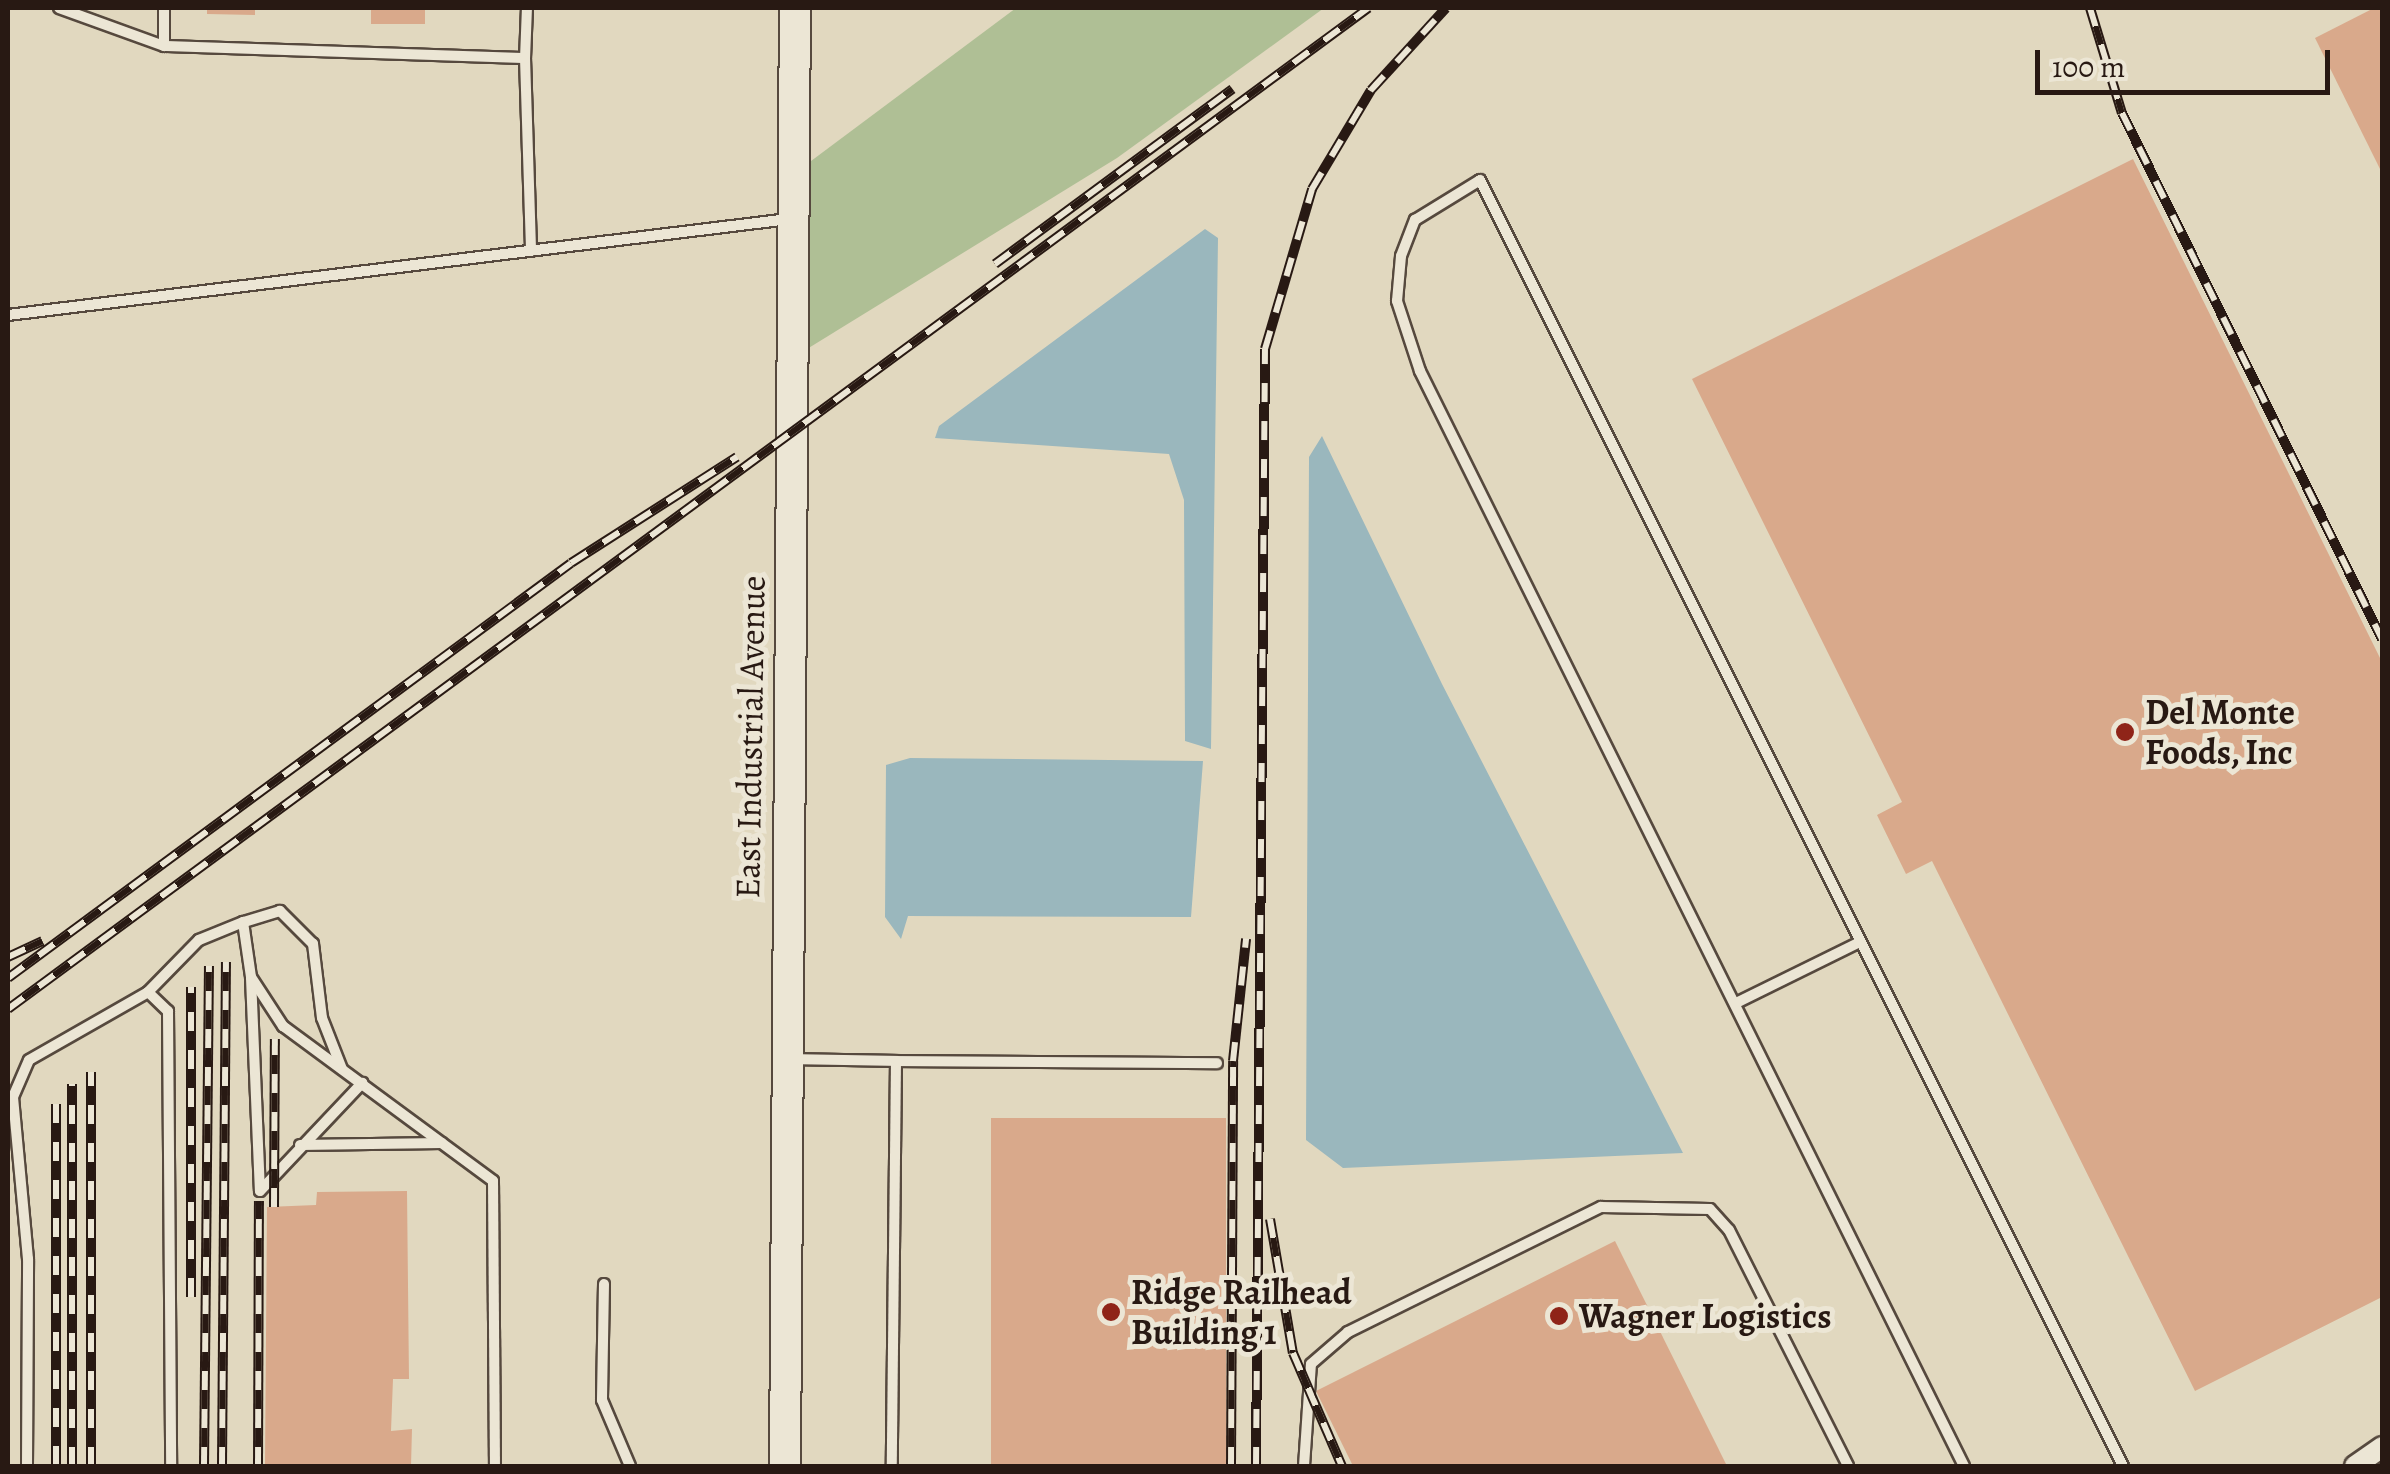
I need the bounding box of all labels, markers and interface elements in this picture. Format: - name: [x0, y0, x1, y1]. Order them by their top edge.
- scale bar: [2040, 30, 2335, 92]
- text: 100 m: [2052, 47, 2125, 87]
- street label: East Industrial Avenue: [726, 575, 774, 899]
- place label: Del Monte Foods, Inc: [2145, 691, 2295, 773]
- marker: Del Monte Foods, Inc: [2114, 721, 2136, 743]
- place label: Ridge Railhead Building 1: [1131, 1271, 1351, 1353]
- place label: Wagner Logistics: [1579, 1295, 1831, 1337]
- marker: Ridge Railhead Building 1: [1100, 1301, 1122, 1323]
- marker: Wagner Logistics: [1548, 1305, 1570, 1327]

